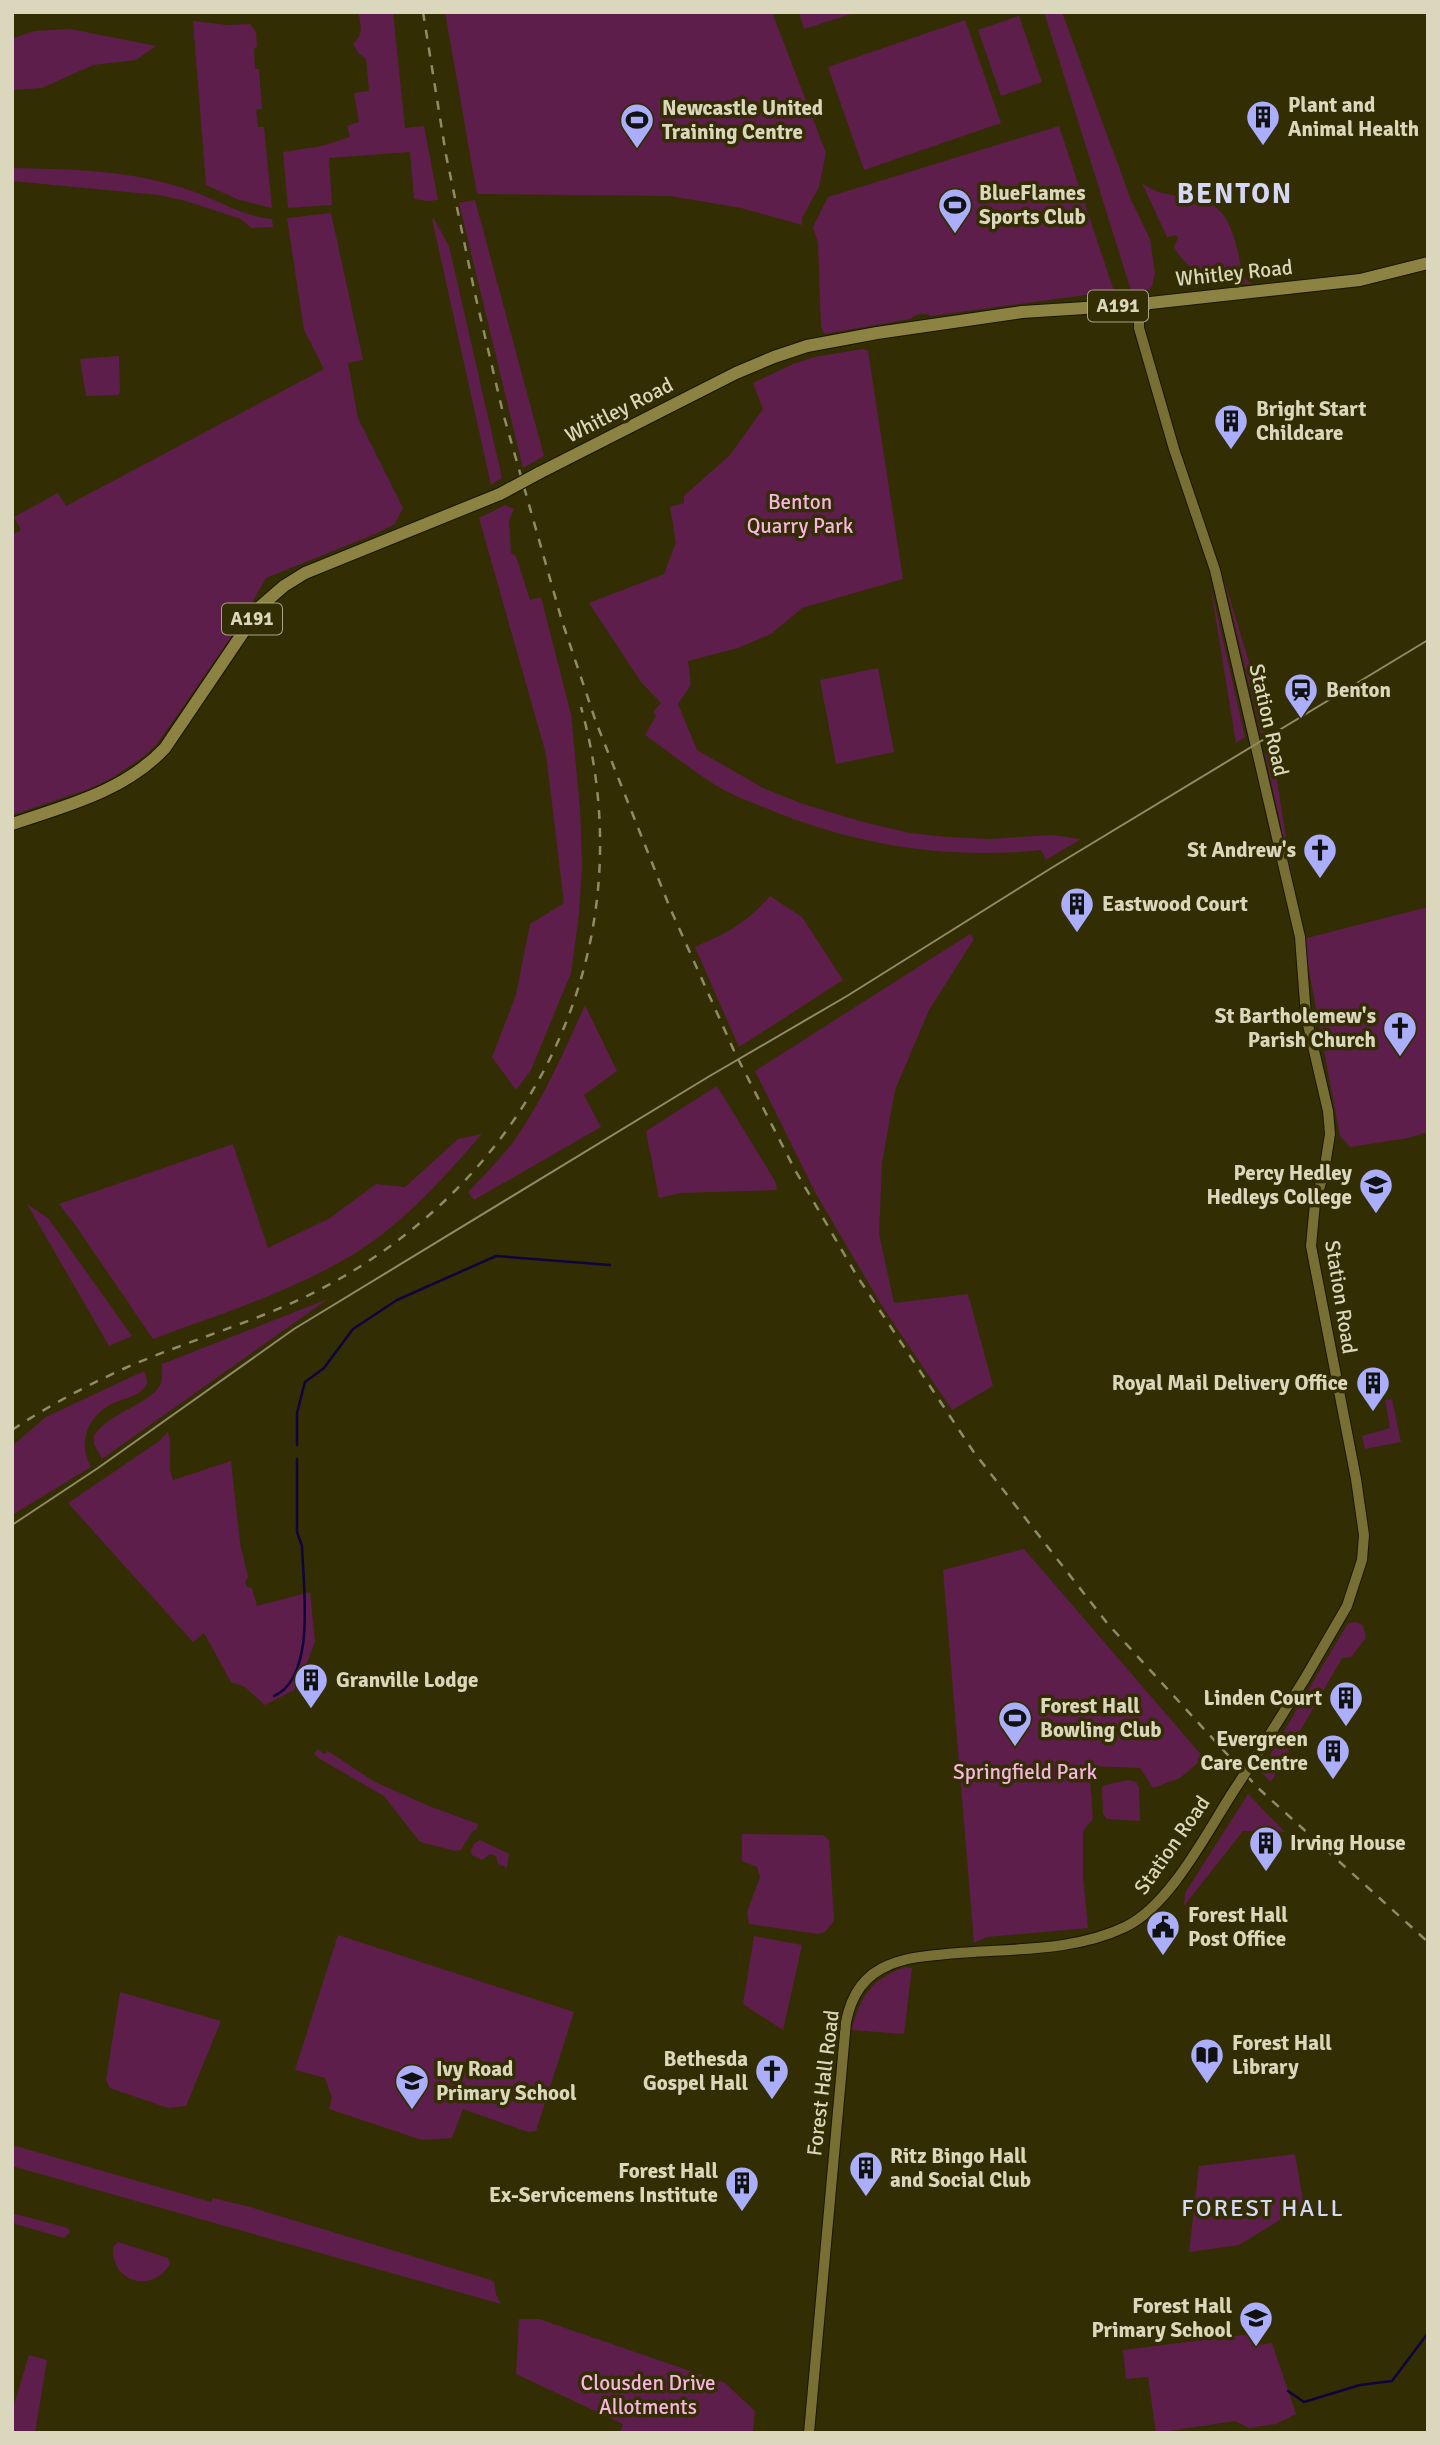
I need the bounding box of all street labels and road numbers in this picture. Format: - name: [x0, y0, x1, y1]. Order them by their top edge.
- street label: Whitley Road: [1174, 254, 1294, 292]
- road number: A191: [1088, 290, 1148, 322]
- street label: Whitley Road: [561, 372, 677, 448]
- road number: A191: [222, 604, 282, 634]
- street label: Station Road: [1243, 661, 1295, 779]
- street label: Station Road: [1319, 1238, 1363, 1356]
- street label: Station Road: [1128, 1791, 1216, 1899]
- street label: Forest Hall Road: [801, 2009, 845, 2157]

